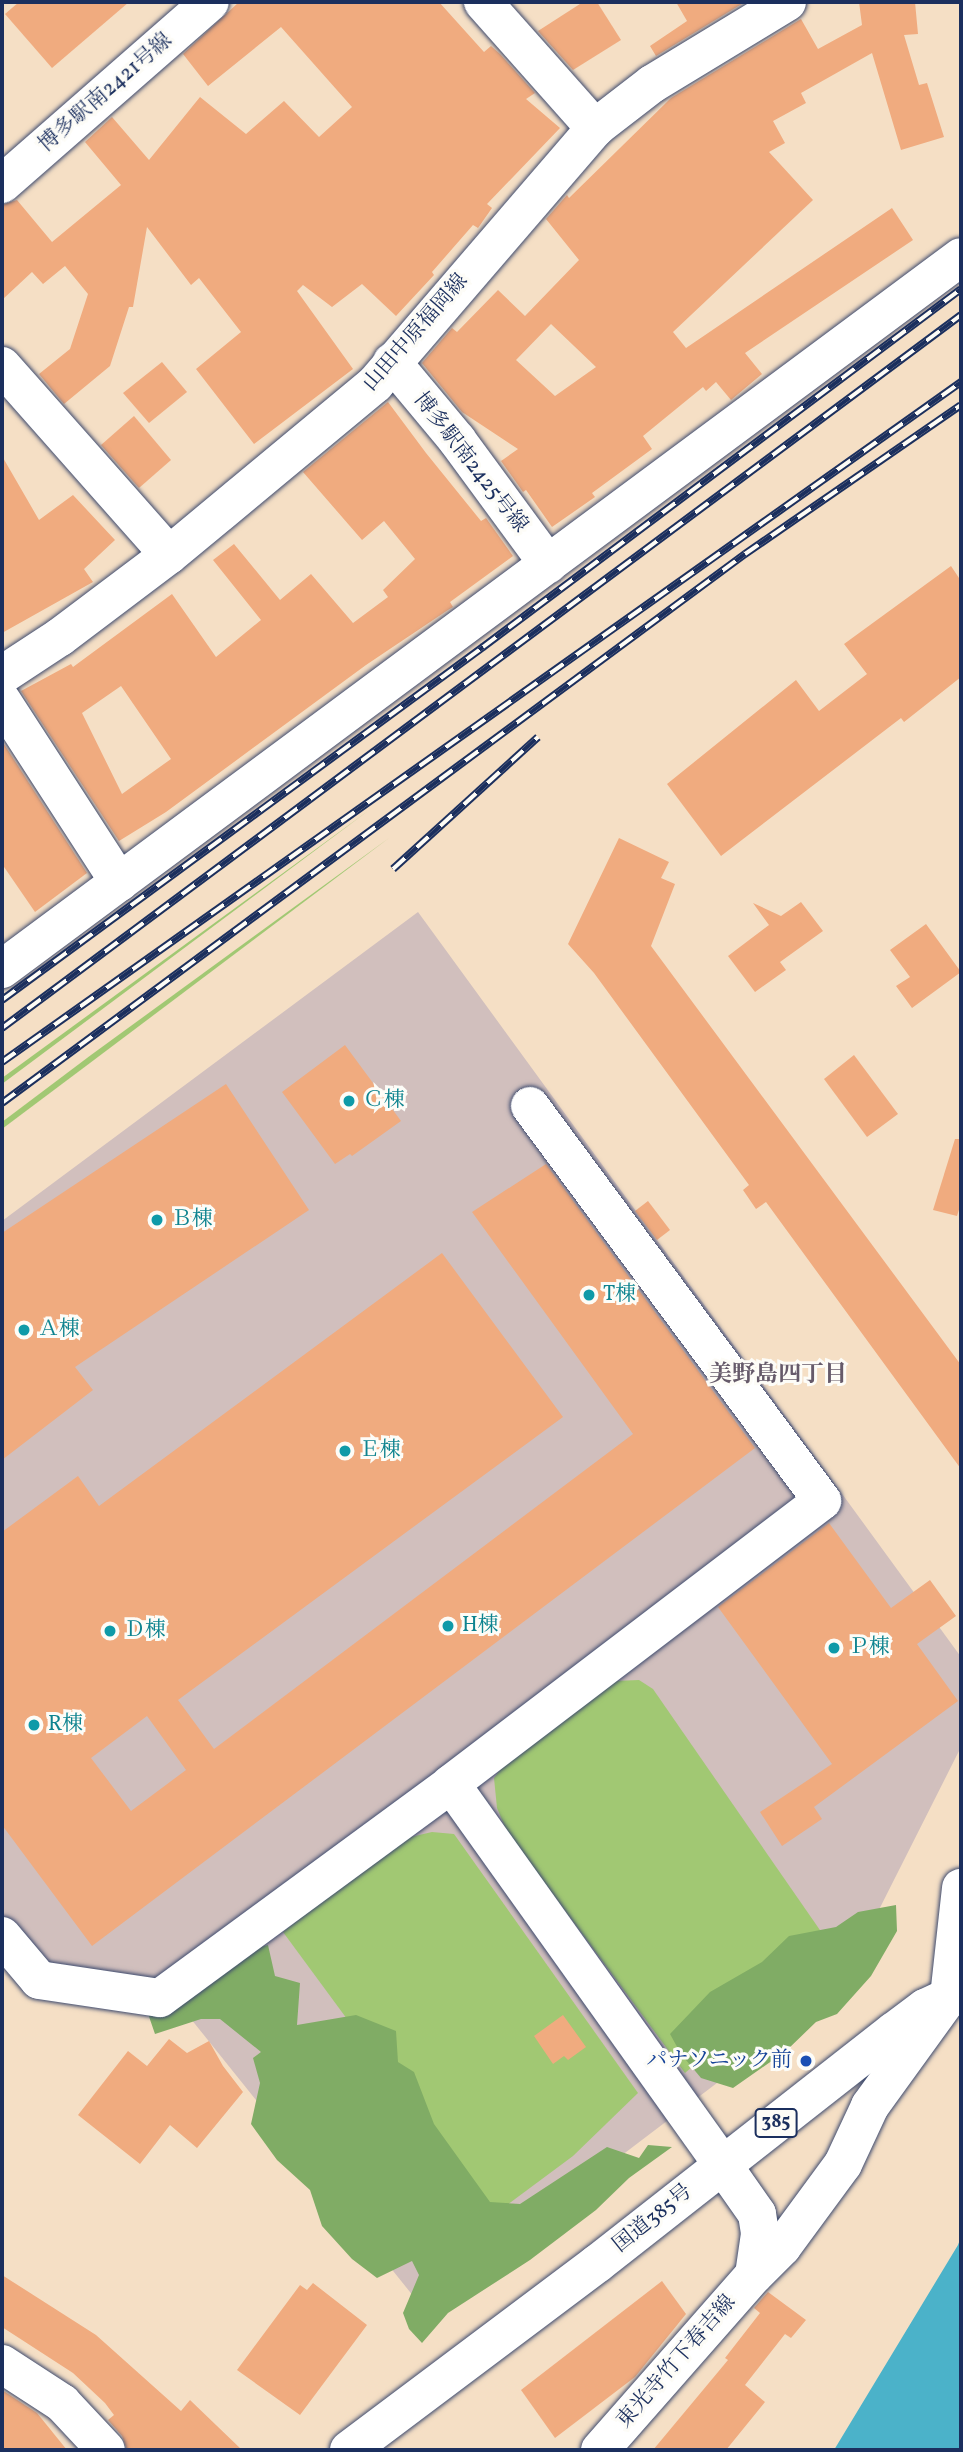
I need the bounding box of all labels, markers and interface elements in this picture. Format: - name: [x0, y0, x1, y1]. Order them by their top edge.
- street label: 博多駅南2421号線: [34, 28, 178, 158]
- street label: 山田中原福岡線: [358, 269, 474, 397]
- street label: 博多駅南2425号線: [408, 388, 532, 538]
- place label: Ｃ棟: [363, 1088, 405, 1114]
- marker: Ｃ棟: [341, 1093, 357, 1109]
- place label: Ｂ棟: [171, 1207, 213, 1233]
- marker: Ｂ棟: [149, 1212, 165, 1228]
- place label: T棟: [603, 1282, 636, 1308]
- marker: T棟: [581, 1287, 597, 1303]
- place label: Ａ棟: [38, 1317, 80, 1343]
- marker: Ａ棟: [16, 1322, 32, 1338]
- district label: 美野島四丁目: [709, 1361, 847, 1389]
- place label: Ｅ棟: [359, 1438, 401, 1464]
- marker: Ｅ棟: [337, 1443, 353, 1459]
- place label: H棟: [462, 1613, 499, 1639]
- place label: Ｄ棟: [124, 1618, 166, 1644]
- marker: H棟: [440, 1618, 456, 1634]
- marker: Ｄ棟: [102, 1623, 118, 1639]
- place label: Ｐ棟: [848, 1635, 890, 1661]
- marker: Ｐ棟: [826, 1640, 842, 1656]
- place label: R棟: [48, 1712, 83, 1738]
- marker: R棟: [26, 1717, 42, 1733]
- place label: パナソニック前: [645, 2048, 792, 2074]
- marker: パナソニック前: [798, 2053, 814, 2069]
- road number: 385: [753, 2108, 799, 2138]
- street label: 国道385号: [608, 2180, 698, 2258]
- street label: 東光寺竹下春吉線: [612, 2290, 742, 2434]

